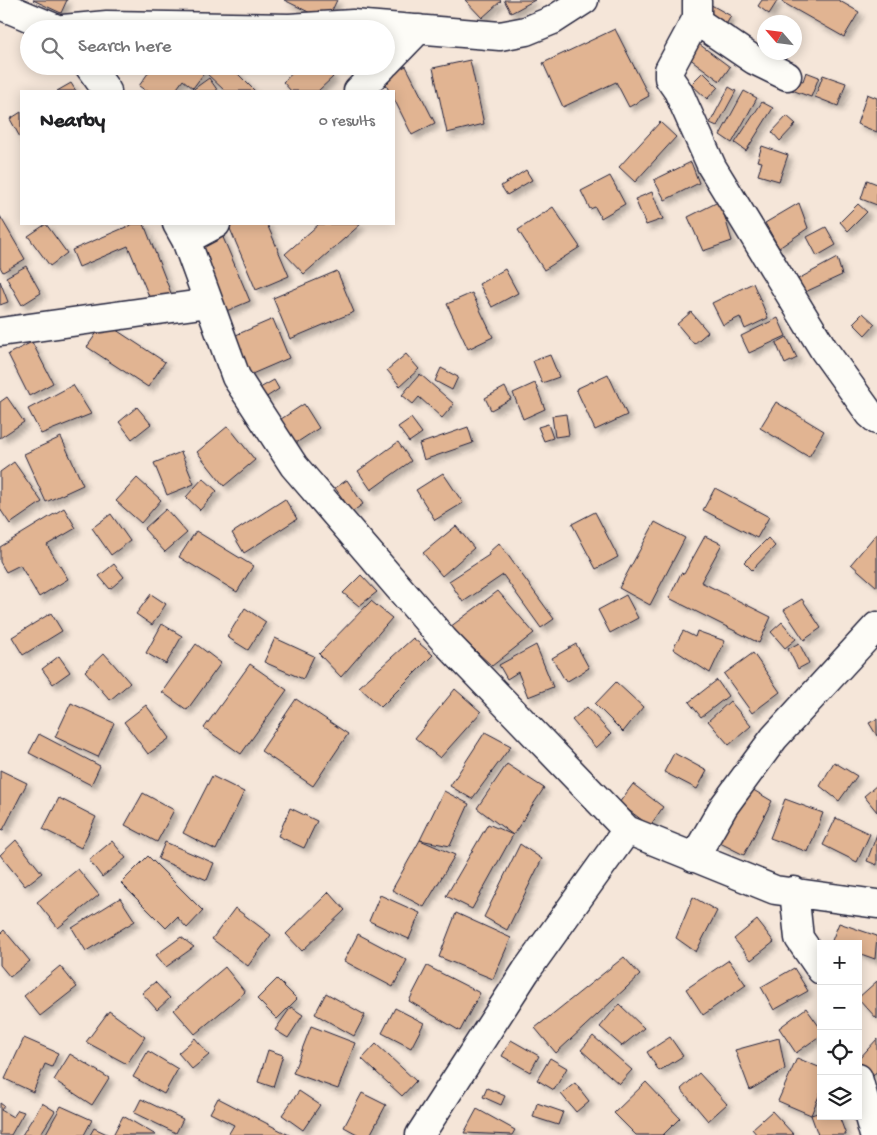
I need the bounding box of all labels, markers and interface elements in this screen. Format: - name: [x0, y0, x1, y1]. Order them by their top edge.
- north arrow: [757, 15, 802, 60]
- search box: [20, 20, 395, 75]
- icon: search: [38, 34, 66, 62]
- text: Search here: [78, 36, 172, 59]
- text: Nearby: [40, 110, 105, 135]
- text: 0 results: [319, 113, 375, 132]
- map controls: [817, 940, 862, 1120]
- button: +: [817, 940, 862, 985]
- button: −: [817, 985, 862, 1030]
- button: locate: [817, 1030, 862, 1075]
- button: layers: [817, 1075, 862, 1120]

